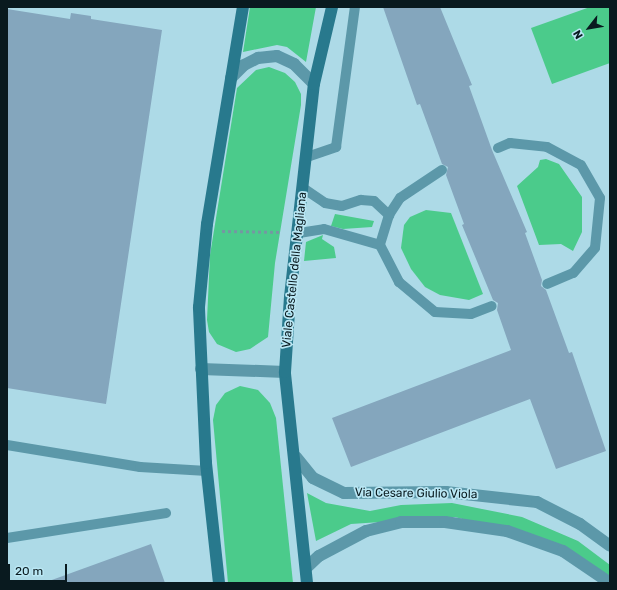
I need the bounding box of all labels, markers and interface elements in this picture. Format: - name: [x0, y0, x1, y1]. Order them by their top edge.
- north arrow: [569, 8, 609, 48]
- text: N: [571, 28, 586, 41]
- street label: Viale Castello della Magliana: [280, 191, 310, 349]
- street label: Via Cesare Giulio Viola: [354, 486, 478, 502]
- scale bar: [10, 556, 69, 582]
- text: 20 m: [15, 564, 43, 578]

